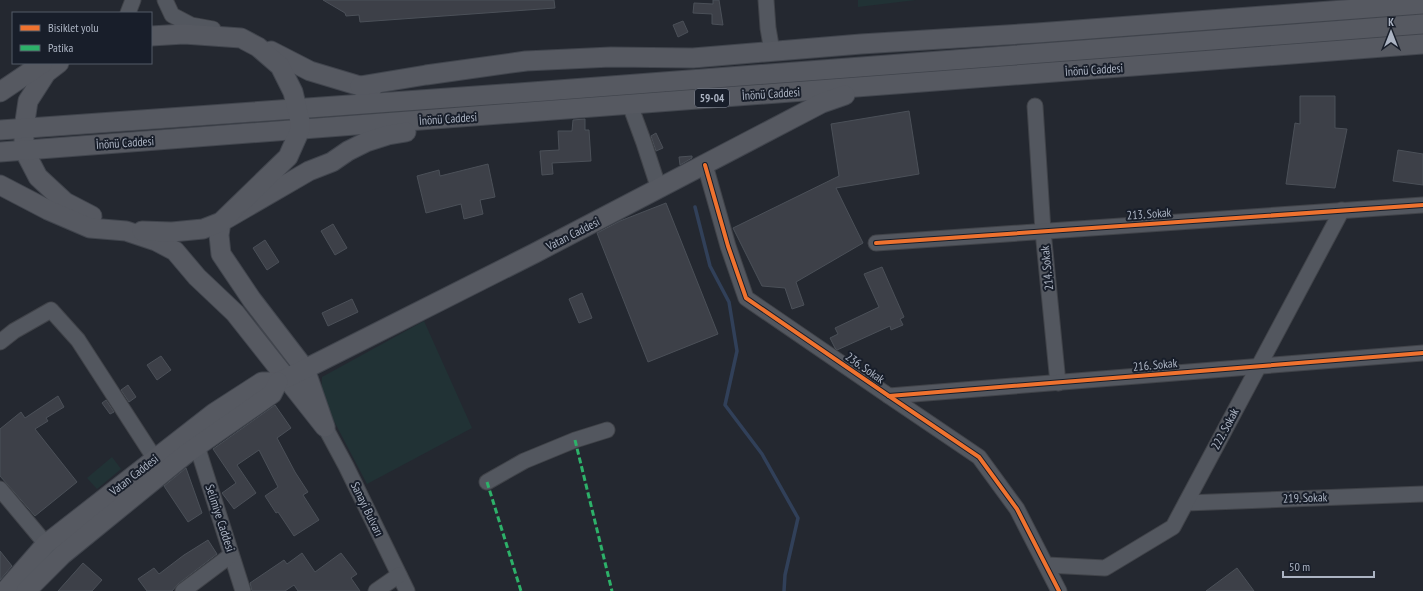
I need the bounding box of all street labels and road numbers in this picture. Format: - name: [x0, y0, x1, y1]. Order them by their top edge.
- street label: İnönü Caddesi: [1064, 60, 1124, 79]
- street label: İnönü Caddesi: [741, 84, 801, 103]
- road number: 59-04: [695, 89, 729, 107]
- street label: İnönü Caddesi: [418, 109, 478, 128]
- street label: İnönü Caddesi: [95, 133, 155, 152]
- street label: 213. Sokak: [1126, 204, 1172, 223]
- street label: Vatan Caddesi: [543, 214, 602, 254]
- street label: 214. Sokak: [1037, 245, 1056, 291]
- street label: 236. Sokak: [843, 349, 888, 387]
- street label: 216. Sokak: [1132, 355, 1178, 374]
- street label: 222. Sokak: [1207, 405, 1242, 452]
- street label: Vatan Caddesi: [105, 451, 161, 499]
- street label: Sanayi Bulvarı: [348, 479, 387, 538]
- street label: Selimiye Caddesi: [203, 482, 238, 553]
- street label: 219. Sokak: [1282, 489, 1328, 506]

